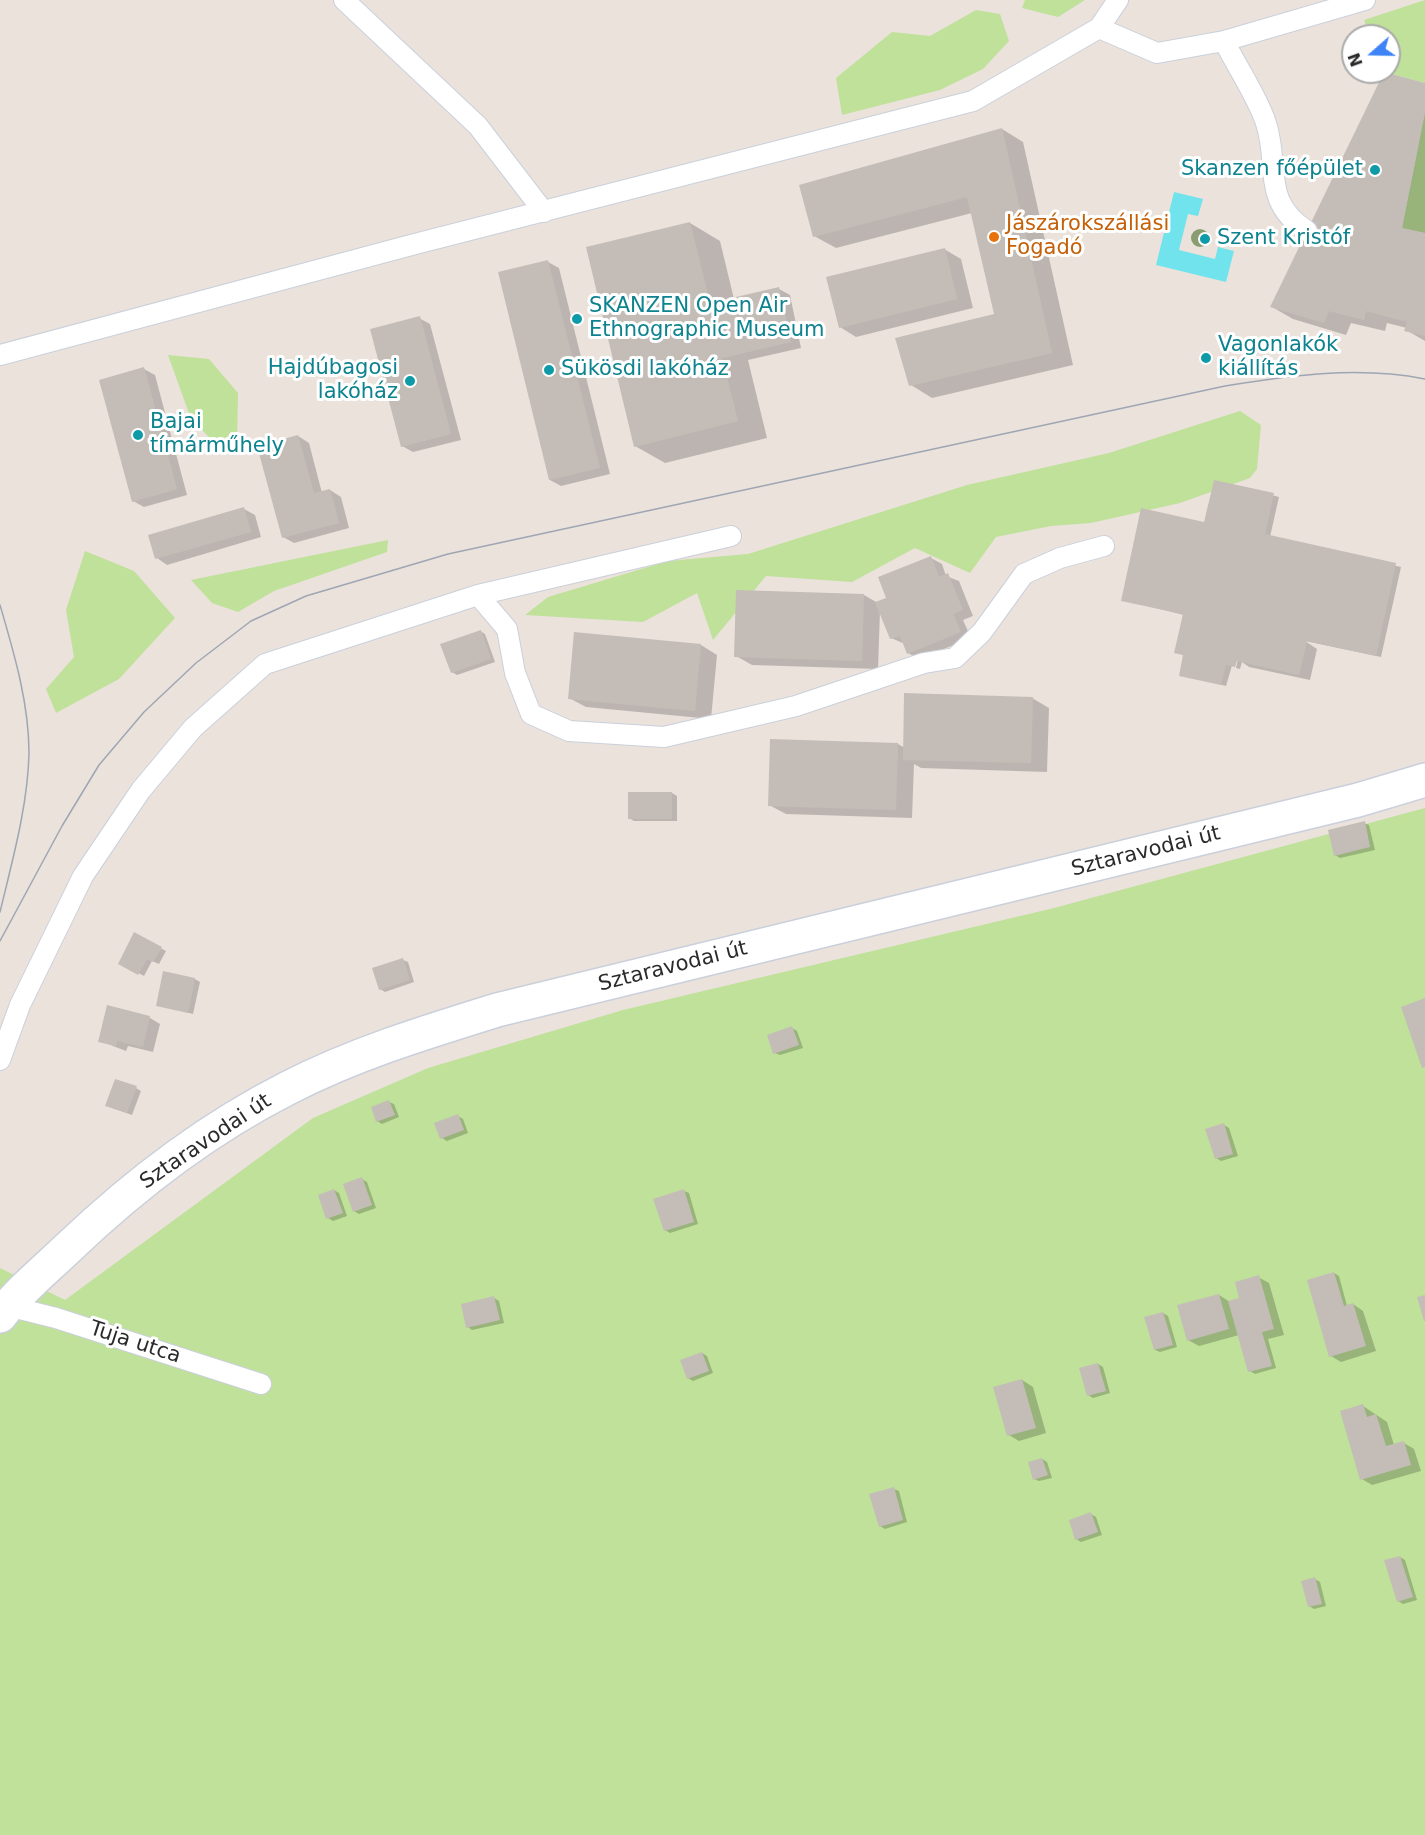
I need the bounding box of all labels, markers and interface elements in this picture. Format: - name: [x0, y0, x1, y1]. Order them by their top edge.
- north arrow: [1341, 24, 1401, 84]
- text: N: [1344, 50, 1367, 69]
- place label: Skanzen főépület: [1181, 157, 1363, 183]
- marker: Skanzen főépület: [1368, 163, 1382, 177]
- place label: Jászárokszállási Fogadó: [1006, 212, 1169, 262]
- place label: Szent Kristóf: [1217, 226, 1350, 252]
- marker: Jászárokszállási Fogadó: [987, 230, 1001, 244]
- marker: Szent Kristóf: [1198, 232, 1212, 246]
- place label: SKANZEN Open Air Ethnographic Museum: [589, 294, 825, 344]
- marker: SKANZEN Open Air Ethnographic Museum: [570, 312, 584, 326]
- place label: Vagonlakók kiállítás: [1218, 333, 1338, 383]
- marker: Vagonlakók kiállítás: [1199, 351, 1213, 365]
- place label: Hajdúbagosi lakóház: [268, 356, 398, 406]
- place label: Sükösdi lakóház: [561, 357, 729, 383]
- marker: Sükösdi lakóház: [542, 363, 556, 377]
- marker: Hajdúbagosi lakóház: [403, 374, 417, 388]
- place label: Bajai tímárműhely: [150, 410, 284, 460]
- marker: Bajai tímárműhely: [131, 428, 145, 442]
- street label: Sztaravodai út: [1069, 821, 1223, 883]
- street label: Sztaravodai út: [596, 936, 750, 998]
- street label: Sztaravodai út: [136, 1089, 276, 1195]
- street label: Tuja utca: [86, 1316, 184, 1370]

